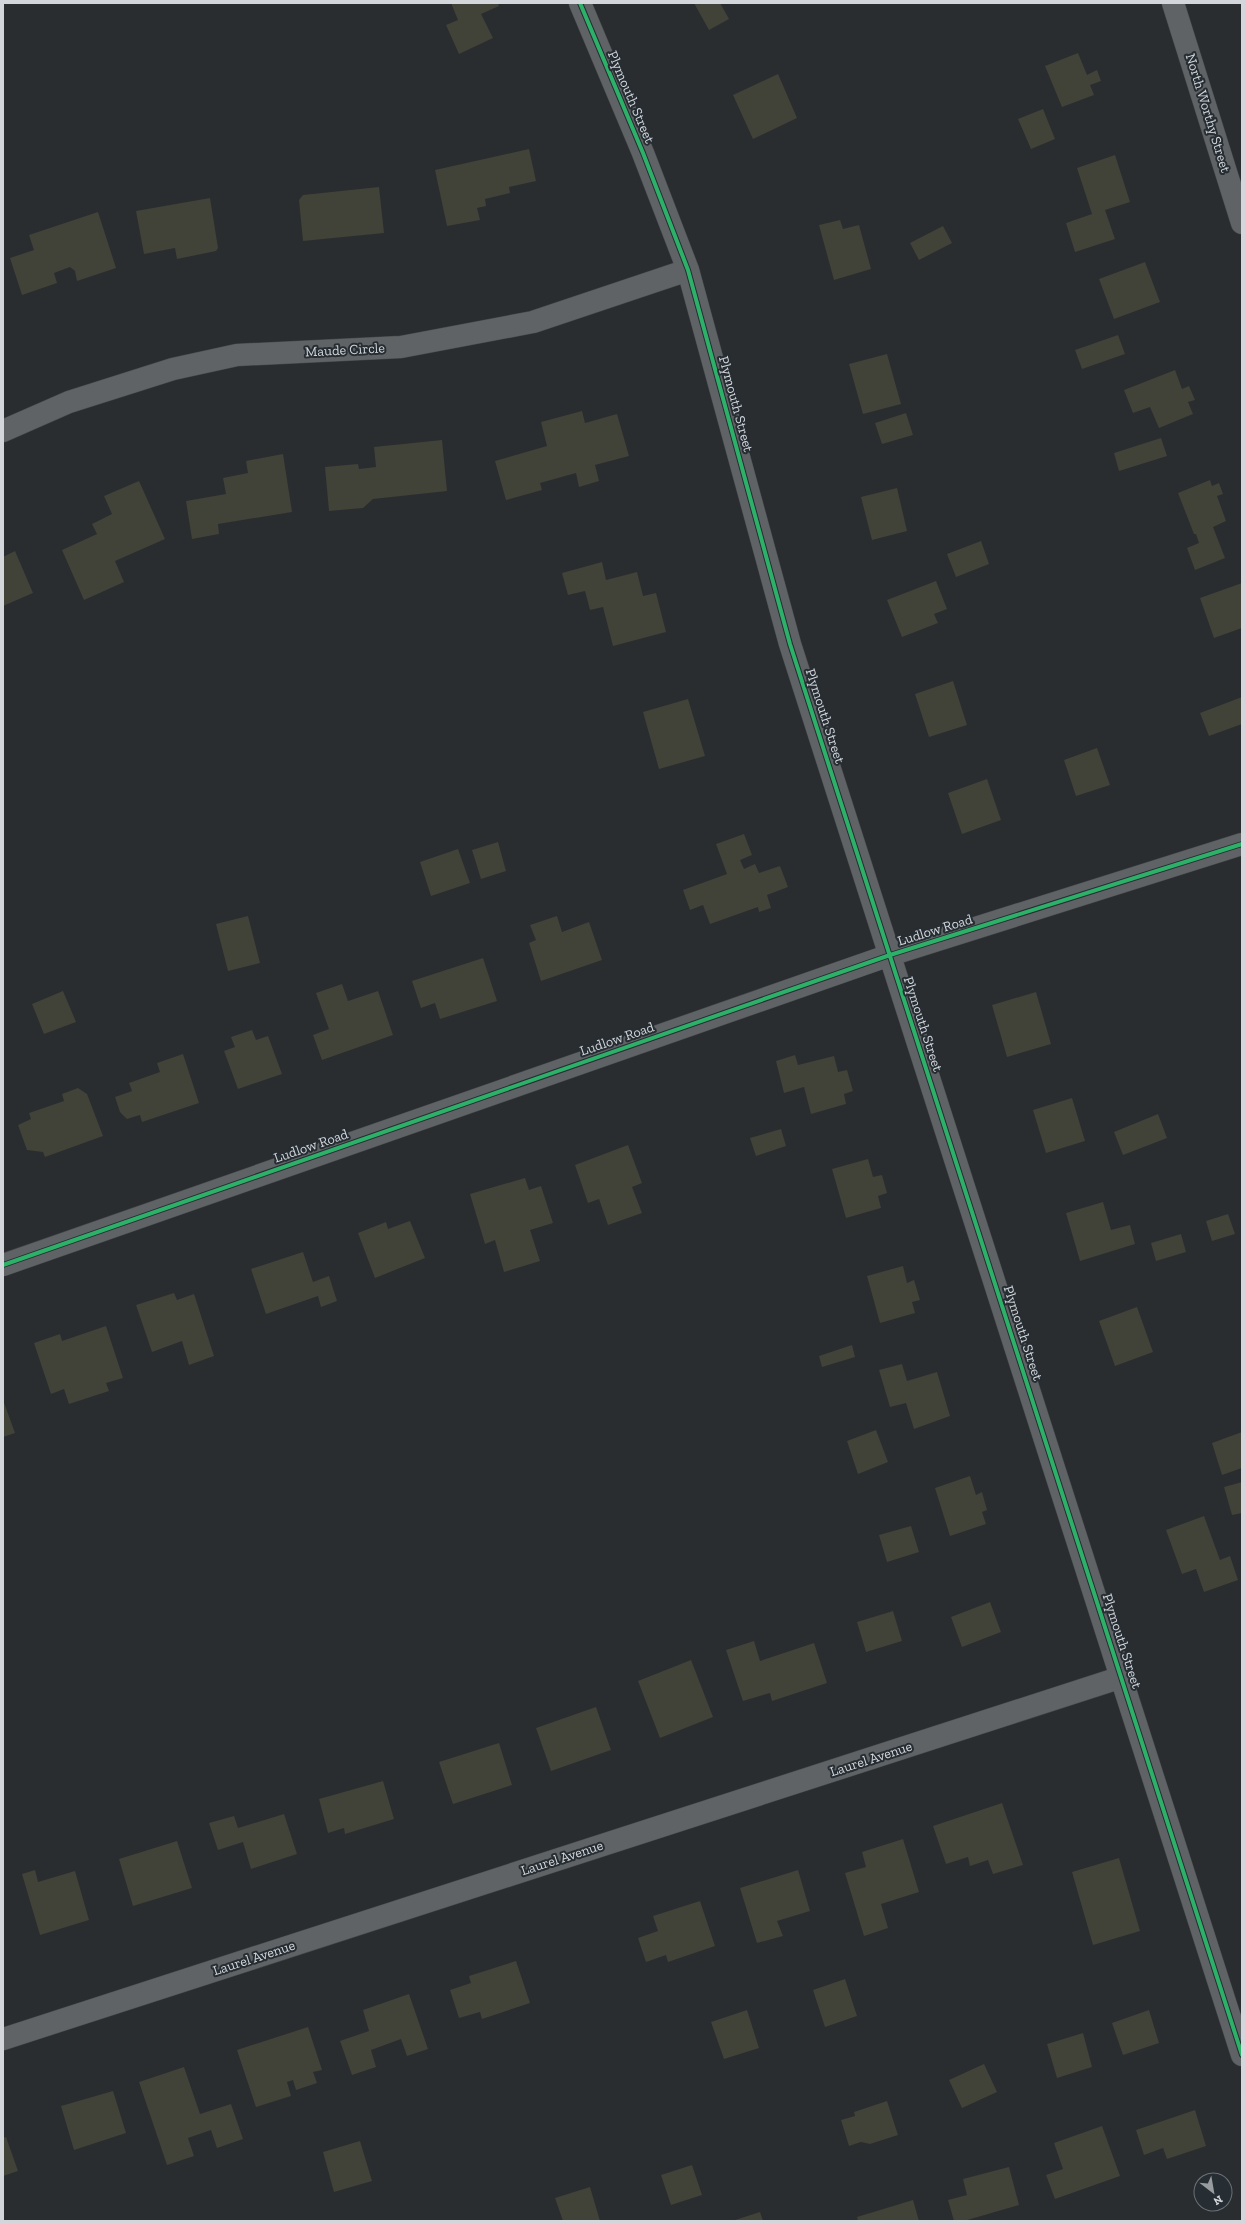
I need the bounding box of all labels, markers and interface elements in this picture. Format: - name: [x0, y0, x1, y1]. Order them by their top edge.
- street label: Plymouth Street: [604, 48, 658, 147]
- street label: North Worthy Street: [1182, 51, 1234, 175]
- street label: Maude Circle: [305, 339, 386, 361]
- street label: Plymouth Street: [715, 354, 757, 455]
- street label: Plymouth Street: [802, 666, 849, 766]
- street label: Ludlow Road: [895, 910, 975, 949]
- street label: Plymouth Street: [900, 974, 947, 1074]
- street label: Ludlow Road: [578, 1018, 657, 1060]
- street label: Ludlow Road: [272, 1125, 351, 1167]
- street label: Plymouth Street: [1000, 1283, 1047, 1383]
- street label: Plymouth Street: [1099, 1591, 1146, 1691]
- street label: Laurel Avenue: [828, 1738, 915, 1780]
- street label: Laurel Avenue: [519, 1837, 606, 1879]
- street label: Laurel Avenue: [211, 1937, 298, 1979]
- north arrow: [1193, 2172, 1233, 2212]
- text: N: [1210, 2192, 1225, 2208]

